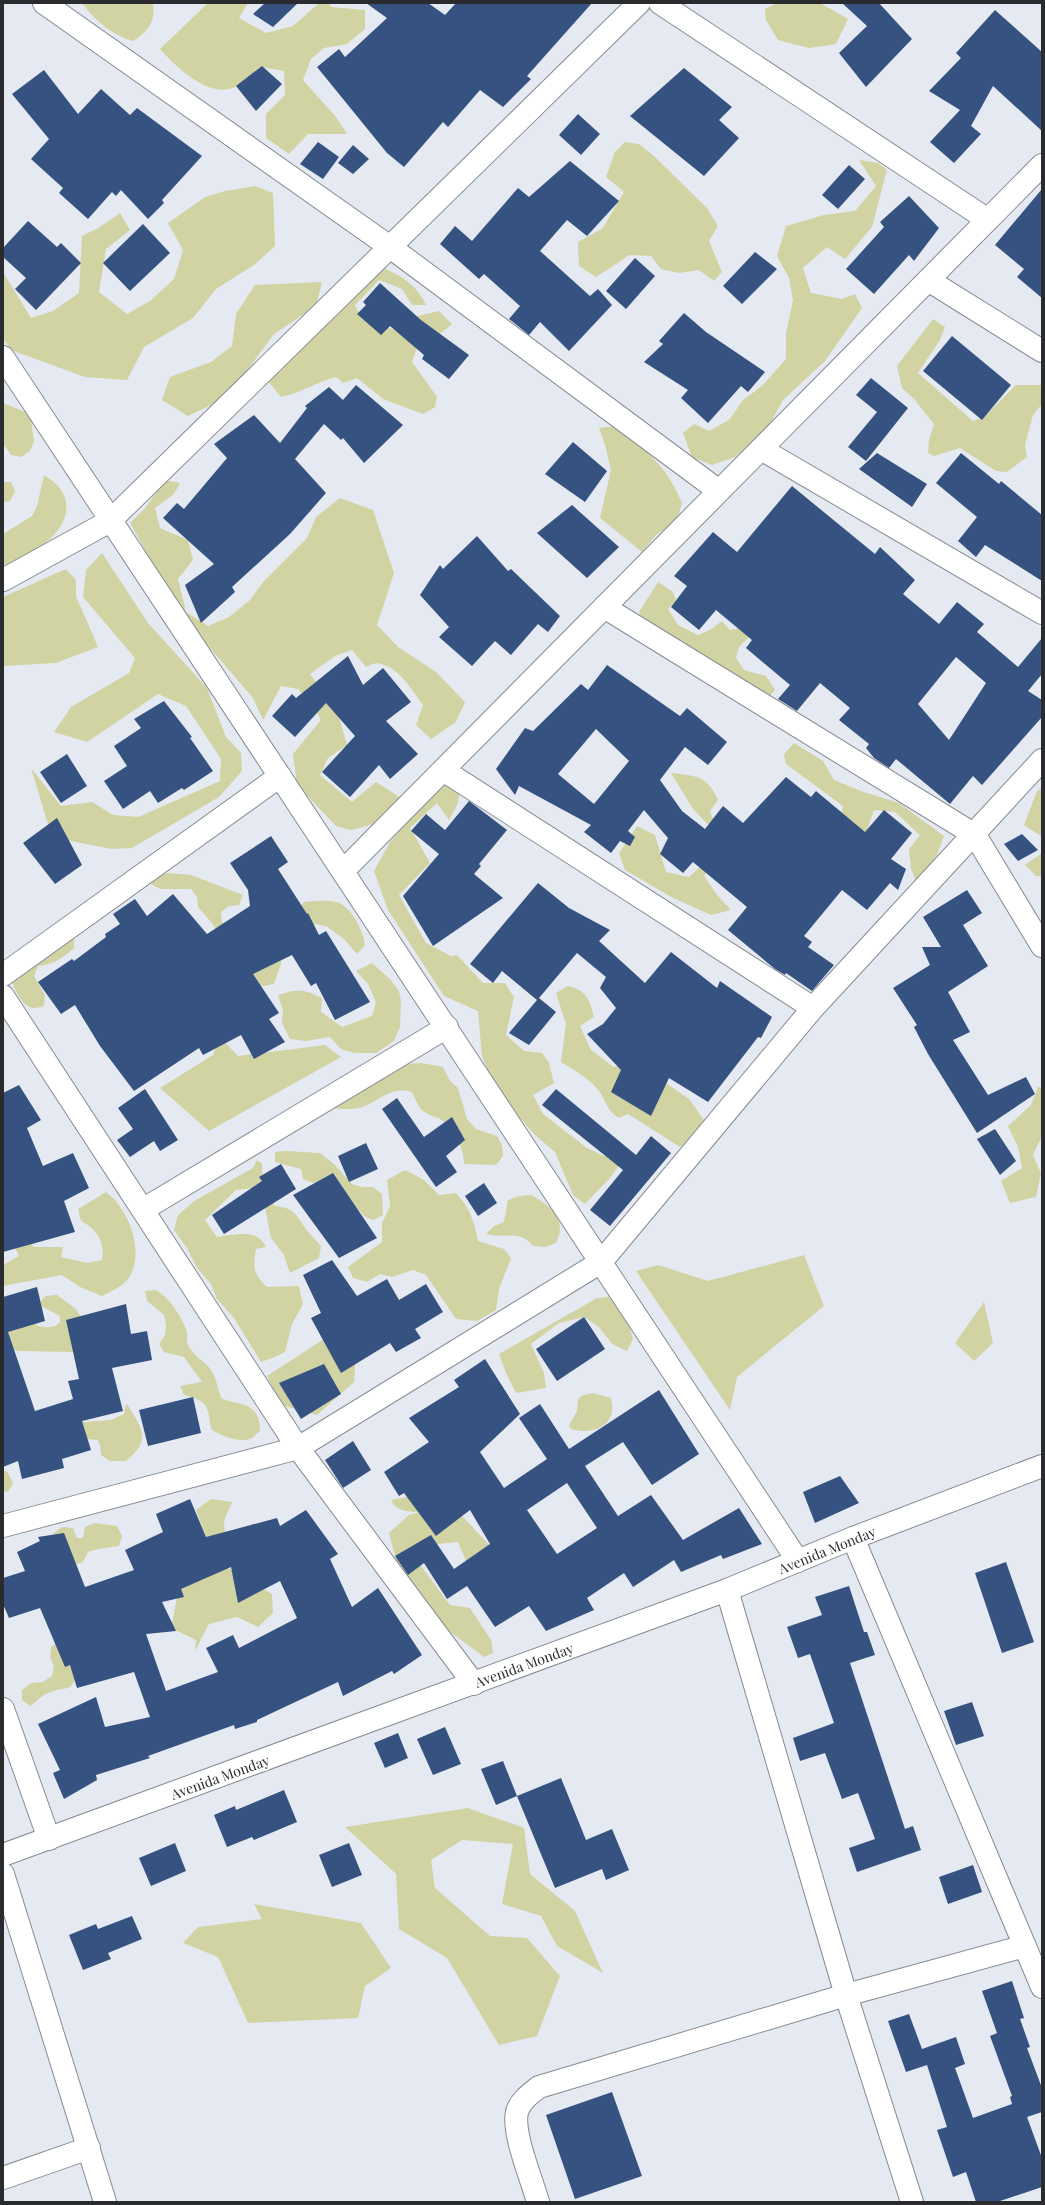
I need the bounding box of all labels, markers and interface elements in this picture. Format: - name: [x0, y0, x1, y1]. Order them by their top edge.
- street label: Avenida Monday: [775, 1522, 879, 1579]
- street label: Avenida Monday: [471, 1638, 576, 1692]
- street label: Avenida Monday: [167, 1750, 272, 1804]

